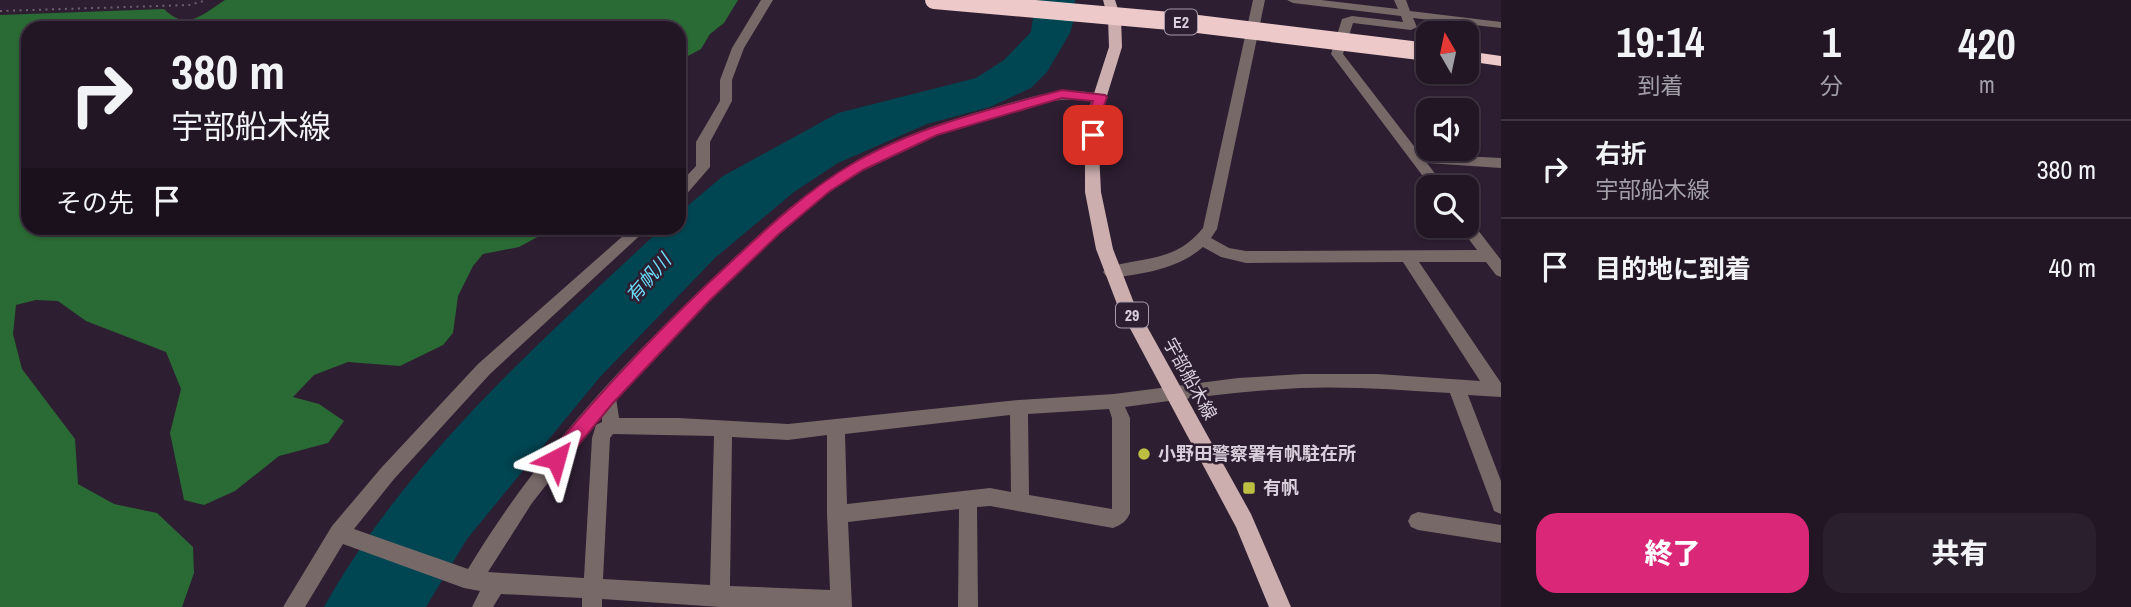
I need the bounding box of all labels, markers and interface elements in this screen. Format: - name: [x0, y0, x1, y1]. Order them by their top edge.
- road number: E2: [1165, 10, 1197, 34]
- text: 19:14: [1616, 14, 1704, 70]
- text: 1: [1822, 14, 1841, 70]
- text: 420: [1958, 16, 2016, 72]
- north arrow: [1416, 21, 1479, 84]
- map controls: [1416, 21, 1479, 238]
- text: 380 m: [171, 38, 285, 104]
- icon: right: [56, 49, 147, 140]
- text: m: [1979, 69, 1995, 100]
- text: 到着: [1637, 70, 1683, 101]
- text: 分: [1820, 70, 1843, 101]
- button: sound: [1416, 98, 1479, 161]
- text: 宇部船木線: [171, 105, 331, 148]
- pin: [1063, 105, 1123, 165]
- icon: arrive: [1074, 116, 1112, 154]
- text: 右折: [1595, 136, 1647, 171]
- icon: right: [1536, 150, 1574, 188]
- text: 380 m: [2037, 152, 2096, 187]
- text: 宇部船木線: [1595, 174, 1710, 205]
- button: search: [1416, 175, 1479, 238]
- icon: arrive: [148, 182, 186, 220]
- text: その先: [56, 185, 134, 220]
- water label: 有帆川: [619, 246, 678, 308]
- icon: arrive: [1536, 248, 1574, 286]
- text: 40 m: [2049, 250, 2096, 285]
- text: 目的地に到着: [1595, 251, 1751, 286]
- road number: 29: [1116, 302, 1148, 328]
- street label: 宇部船木線: [1158, 333, 1223, 424]
- position arrow: [519, 422, 593, 496]
- place label: 小野田警察署有帆駐在所: [1158, 441, 1356, 466]
- marker: 小野田警察署有帆駐在所: [1136, 446, 1152, 462]
- place label: 有帆: [1263, 475, 1299, 500]
- marker: 有帆: [1241, 480, 1257, 496]
- button: 終了: [1536, 513, 1809, 593]
- button: 共有: [1823, 513, 2096, 593]

